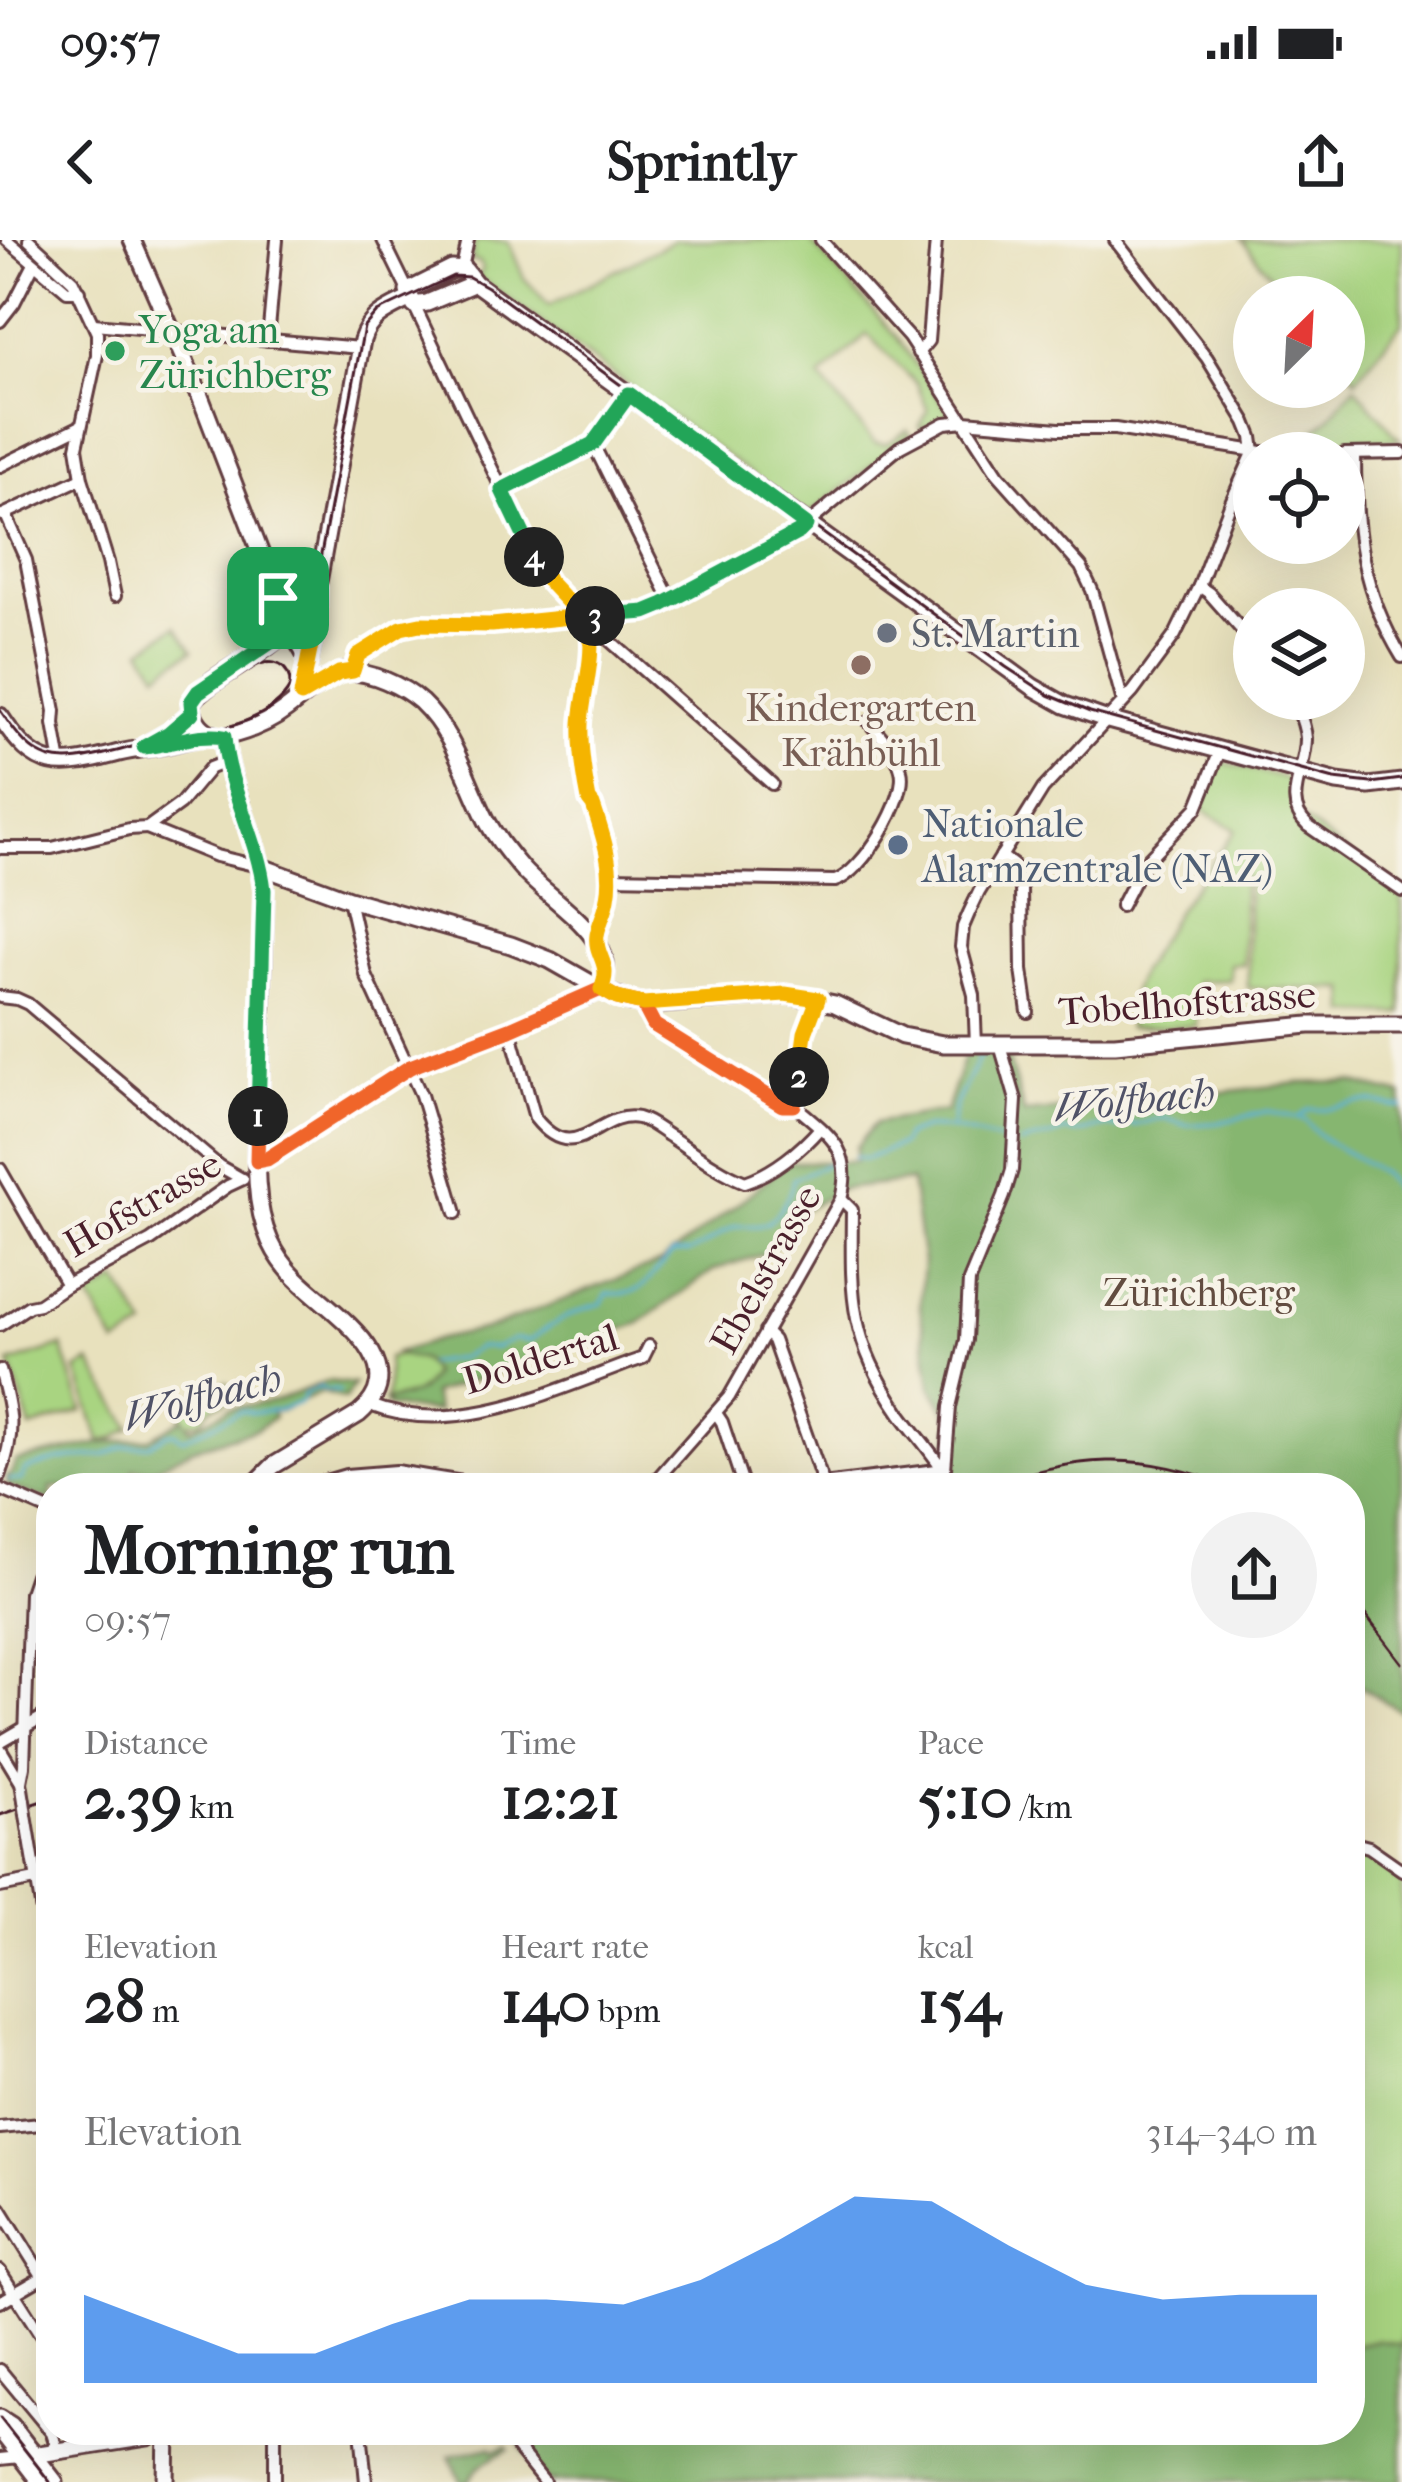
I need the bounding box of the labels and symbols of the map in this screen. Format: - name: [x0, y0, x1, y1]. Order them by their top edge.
- north arrow: [1233, 276, 1365, 408]
- place label: Yoga am Zürichberg: [138, 307, 332, 398]
- marker: Yoga am Zürichberg: [102, 338, 128, 364]
- pin: 4: [504, 527, 564, 587]
- pin: [227, 547, 329, 649]
- pin: 3: [565, 586, 625, 646]
- place label: St. Martin: [911, 611, 1080, 657]
- marker: St. Martin: [874, 620, 900, 646]
- marker: Kindergarten Krähbühl: [848, 652, 874, 678]
- place label: Kindergarten Krähbühl: [746, 685, 977, 776]
- place label: Nationale Alarmzentrale (NAZ): [920, 801, 1273, 892]
- marker: Nationale Alarmzentrale (NAZ): [885, 832, 911, 858]
- street label: Tobelhofstrasse: [1057, 971, 1317, 1035]
- pin: 2: [769, 1047, 829, 1107]
- water label: Wolfbach: [1051, 1068, 1217, 1133]
- pin: 1: [228, 1086, 288, 1146]
- street label: Hofstrasse: [56, 1141, 229, 1267]
- street label: Ebelstrasse: [701, 1177, 831, 1362]
- park label: Zürichberg: [1103, 1270, 1296, 1316]
- street label: Doldertal: [457, 1314, 624, 1404]
- water label: Wolfbach: [118, 1353, 287, 1442]

